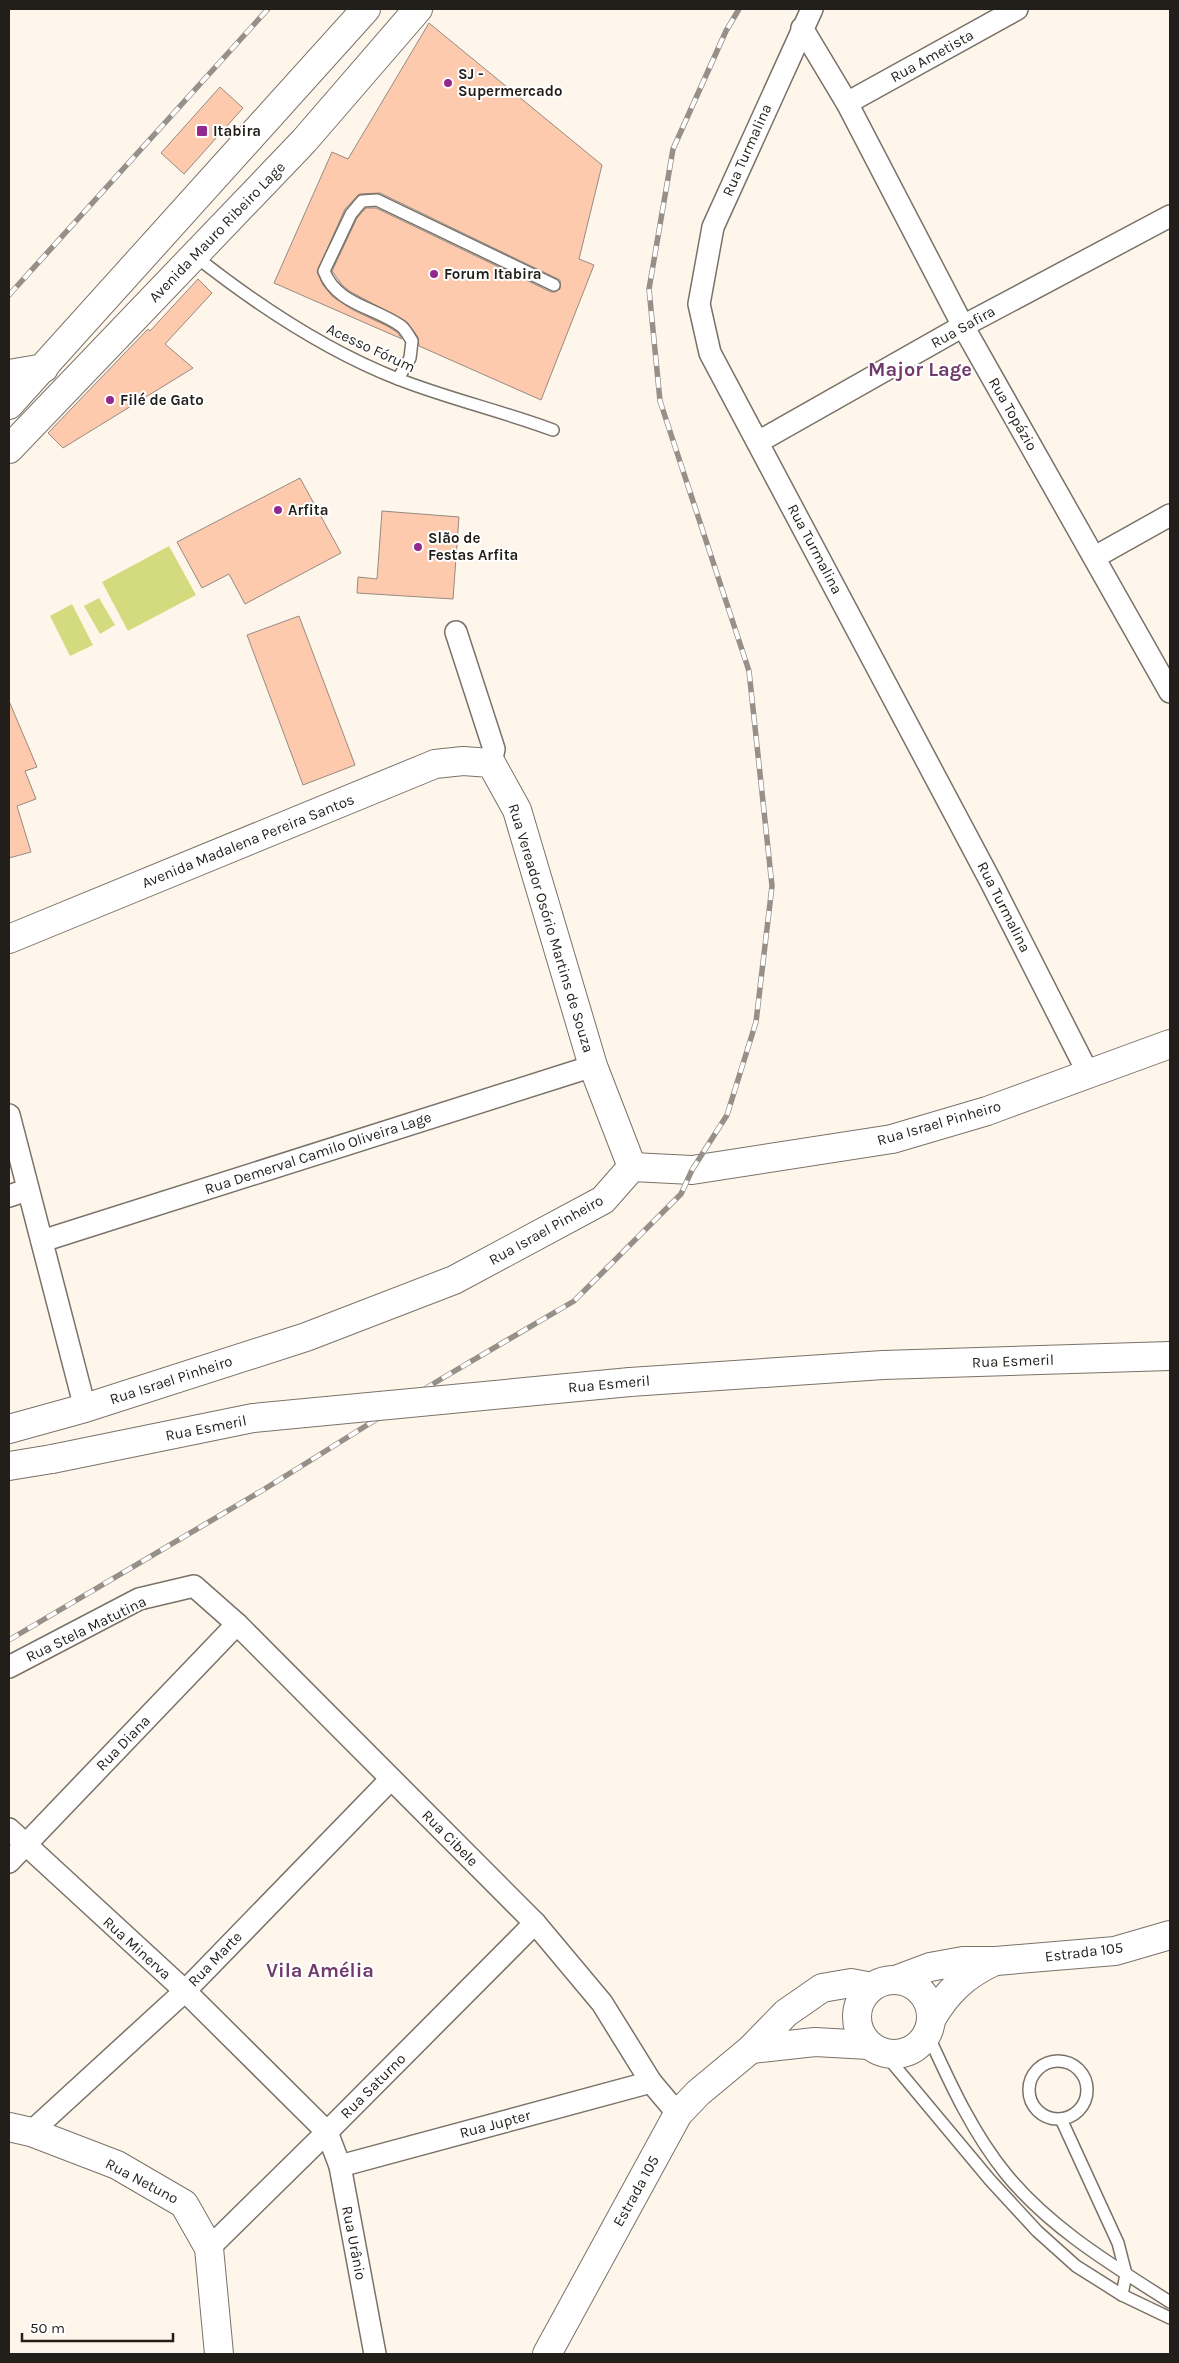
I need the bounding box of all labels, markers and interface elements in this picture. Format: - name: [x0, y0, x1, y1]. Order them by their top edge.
- street label: Rua Ametista: [887, 26, 977, 86]
- place label: SJ - Supermercado: [458, 65, 562, 100]
- marker: SJ - Supermercado: [442, 77, 454, 89]
- street label: Rua Turmalina: [719, 101, 775, 199]
- place label: Itabira: [213, 122, 261, 140]
- marker: Itabira: [195, 124, 209, 138]
- street label: Avenida Mauro Ribeiro Lage: [145, 158, 289, 306]
- place label: Forum Itabira: [444, 265, 542, 283]
- marker: Forum Itabira: [428, 268, 440, 280]
- street label: Rua Safira: [928, 302, 998, 352]
- street label: Acesso Fórum: [324, 320, 418, 376]
- district label: Major Lage: [868, 358, 972, 381]
- street label: Rua Topázio: [985, 374, 1041, 454]
- place label: Filé de Gato: [120, 391, 204, 409]
- marker: Filé de Gato: [104, 394, 116, 406]
- place label: Arfita: [288, 501, 328, 519]
- street label: Rua Turmalina: [784, 501, 846, 597]
- marker: Arfita: [272, 504, 284, 516]
- place label: Slão de Festas Arfita: [428, 529, 518, 564]
- marker: Slão de Festas Arfita: [412, 541, 424, 553]
- street label: Avenida Madalena Pereira Santos: [139, 790, 357, 892]
- street label: Rua Vereador Osório Martins de Souza: [504, 801, 598, 1055]
- street label: Rua Turmalina: [973, 859, 1035, 955]
- street label: Rua Israel Pinheiro: [875, 1097, 1003, 1149]
- street label: Rua Demerval Camilo Oliveira Lage: [202, 1108, 434, 1198]
- street label: Rua Israel Pinheiro: [486, 1191, 606, 1269]
- street label: Rua Esmeril: [972, 1351, 1054, 1371]
- street label: Rua Israel Pinheiro: [107, 1352, 235, 1408]
- street label: Rua Esmeril: [567, 1371, 651, 1397]
- street label: Rua Esmeril: [164, 1411, 248, 1445]
- street label: Rua Stela Matutina: [23, 1592, 149, 1666]
- street label: Rua Diana: [92, 1712, 154, 1774]
- street label: Rua Cibele: [418, 1806, 482, 1870]
- street label: Rua Minerva: [99, 1913, 175, 1983]
- street label: Rua Marte: [184, 1928, 246, 1990]
- street label: Estrada 105: [1044, 1938, 1124, 1966]
- district label: Vila Amélia: [266, 1959, 374, 1982]
- street label: Rua Saturno: [337, 2050, 409, 2122]
- street label: Rua Jupter: [458, 2106, 533, 2142]
- street label: Estrada 105: [609, 2152, 663, 2230]
- street label: Rua Netuno: [102, 2154, 182, 2208]
- street label: Rua Urânio: [338, 2204, 370, 2282]
- scale bar: [22, 2310, 174, 2342]
- text: 50 m: [30, 2319, 65, 2337]

